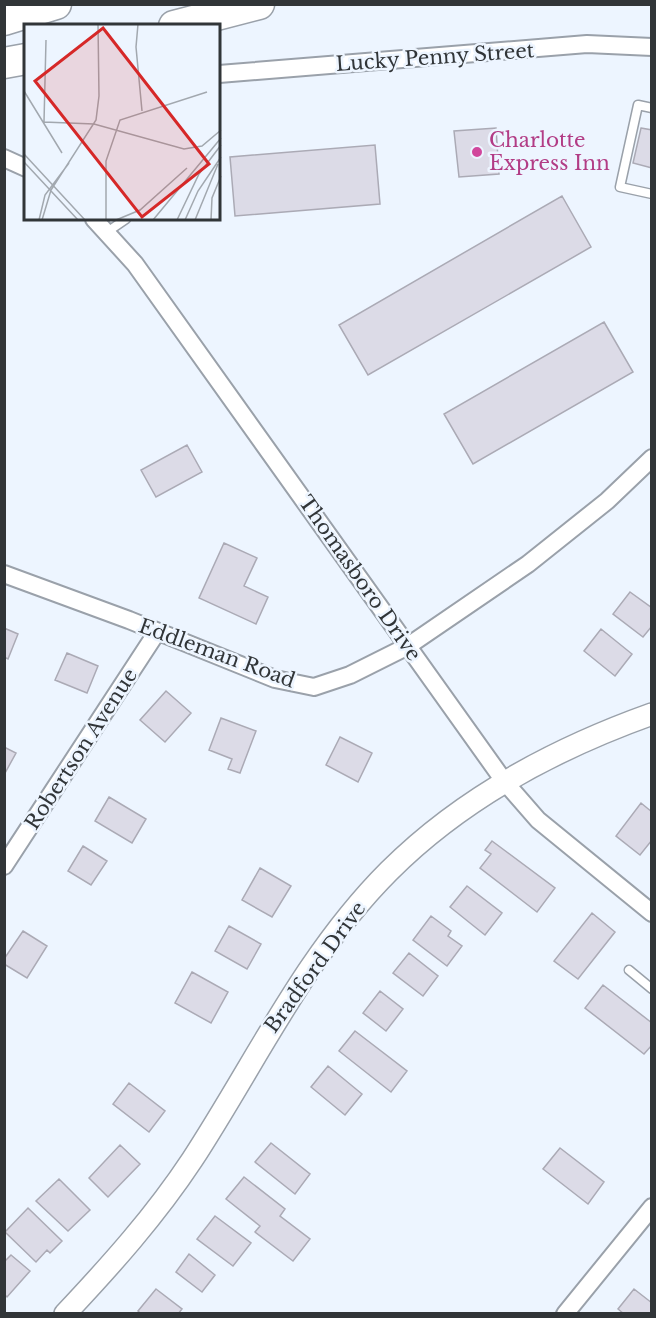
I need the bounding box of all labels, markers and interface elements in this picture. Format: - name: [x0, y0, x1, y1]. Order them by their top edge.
- inset map: [24, 24, 220, 220]
- street label: Lucky Penny Street: [335, 38, 535, 76]
- place label: Charlotte Express Inn: [489, 128, 610, 175]
- marker: Charlotte Express Inn: [470, 145, 484, 159]
- street label: Thomasboro Drive: [294, 491, 426, 665]
- street label: Eddleman Road: [135, 614, 299, 692]
- street label: Robertson Avenue: [20, 664, 142, 834]
- street label: Bradford Drive: [259, 897, 371, 1037]

